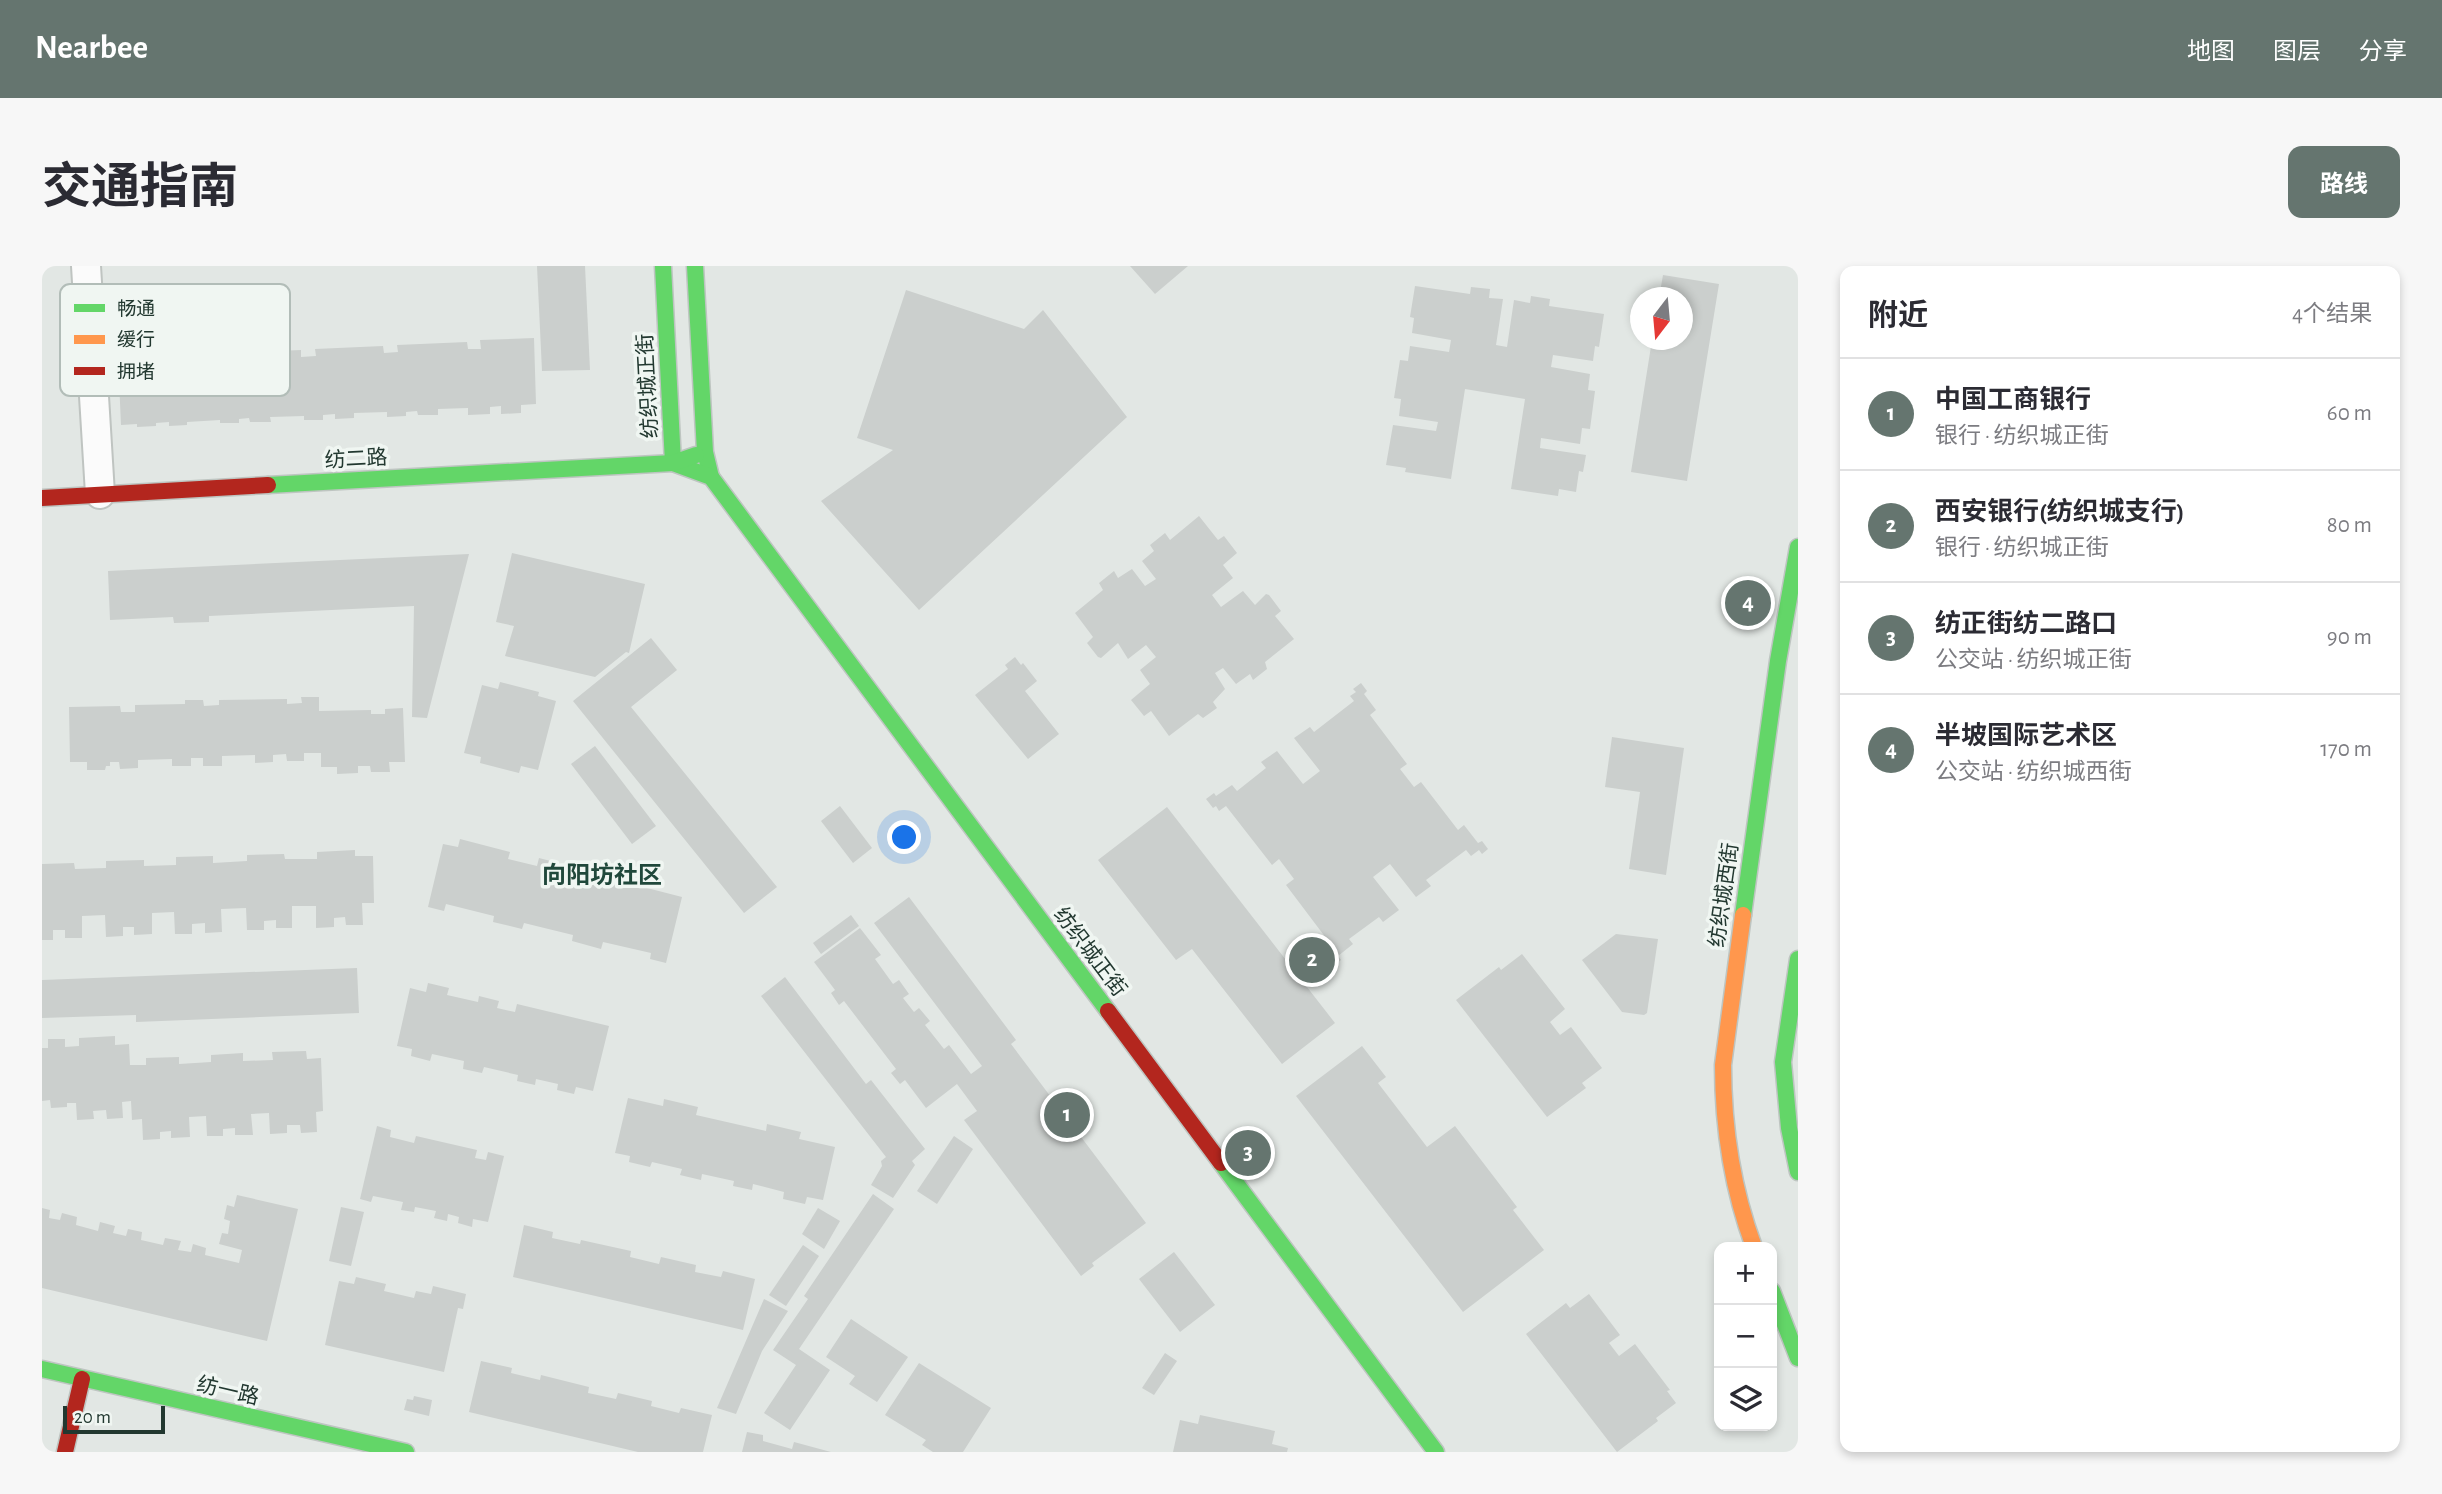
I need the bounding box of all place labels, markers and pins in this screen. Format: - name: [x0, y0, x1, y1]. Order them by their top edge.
- pin: 4: [1725, 577, 1771, 629]
- pin: 2: [1289, 934, 1335, 986]
- pin: 1: [1044, 1089, 1090, 1141]
- pin: 3: [1225, 1127, 1271, 1179]

